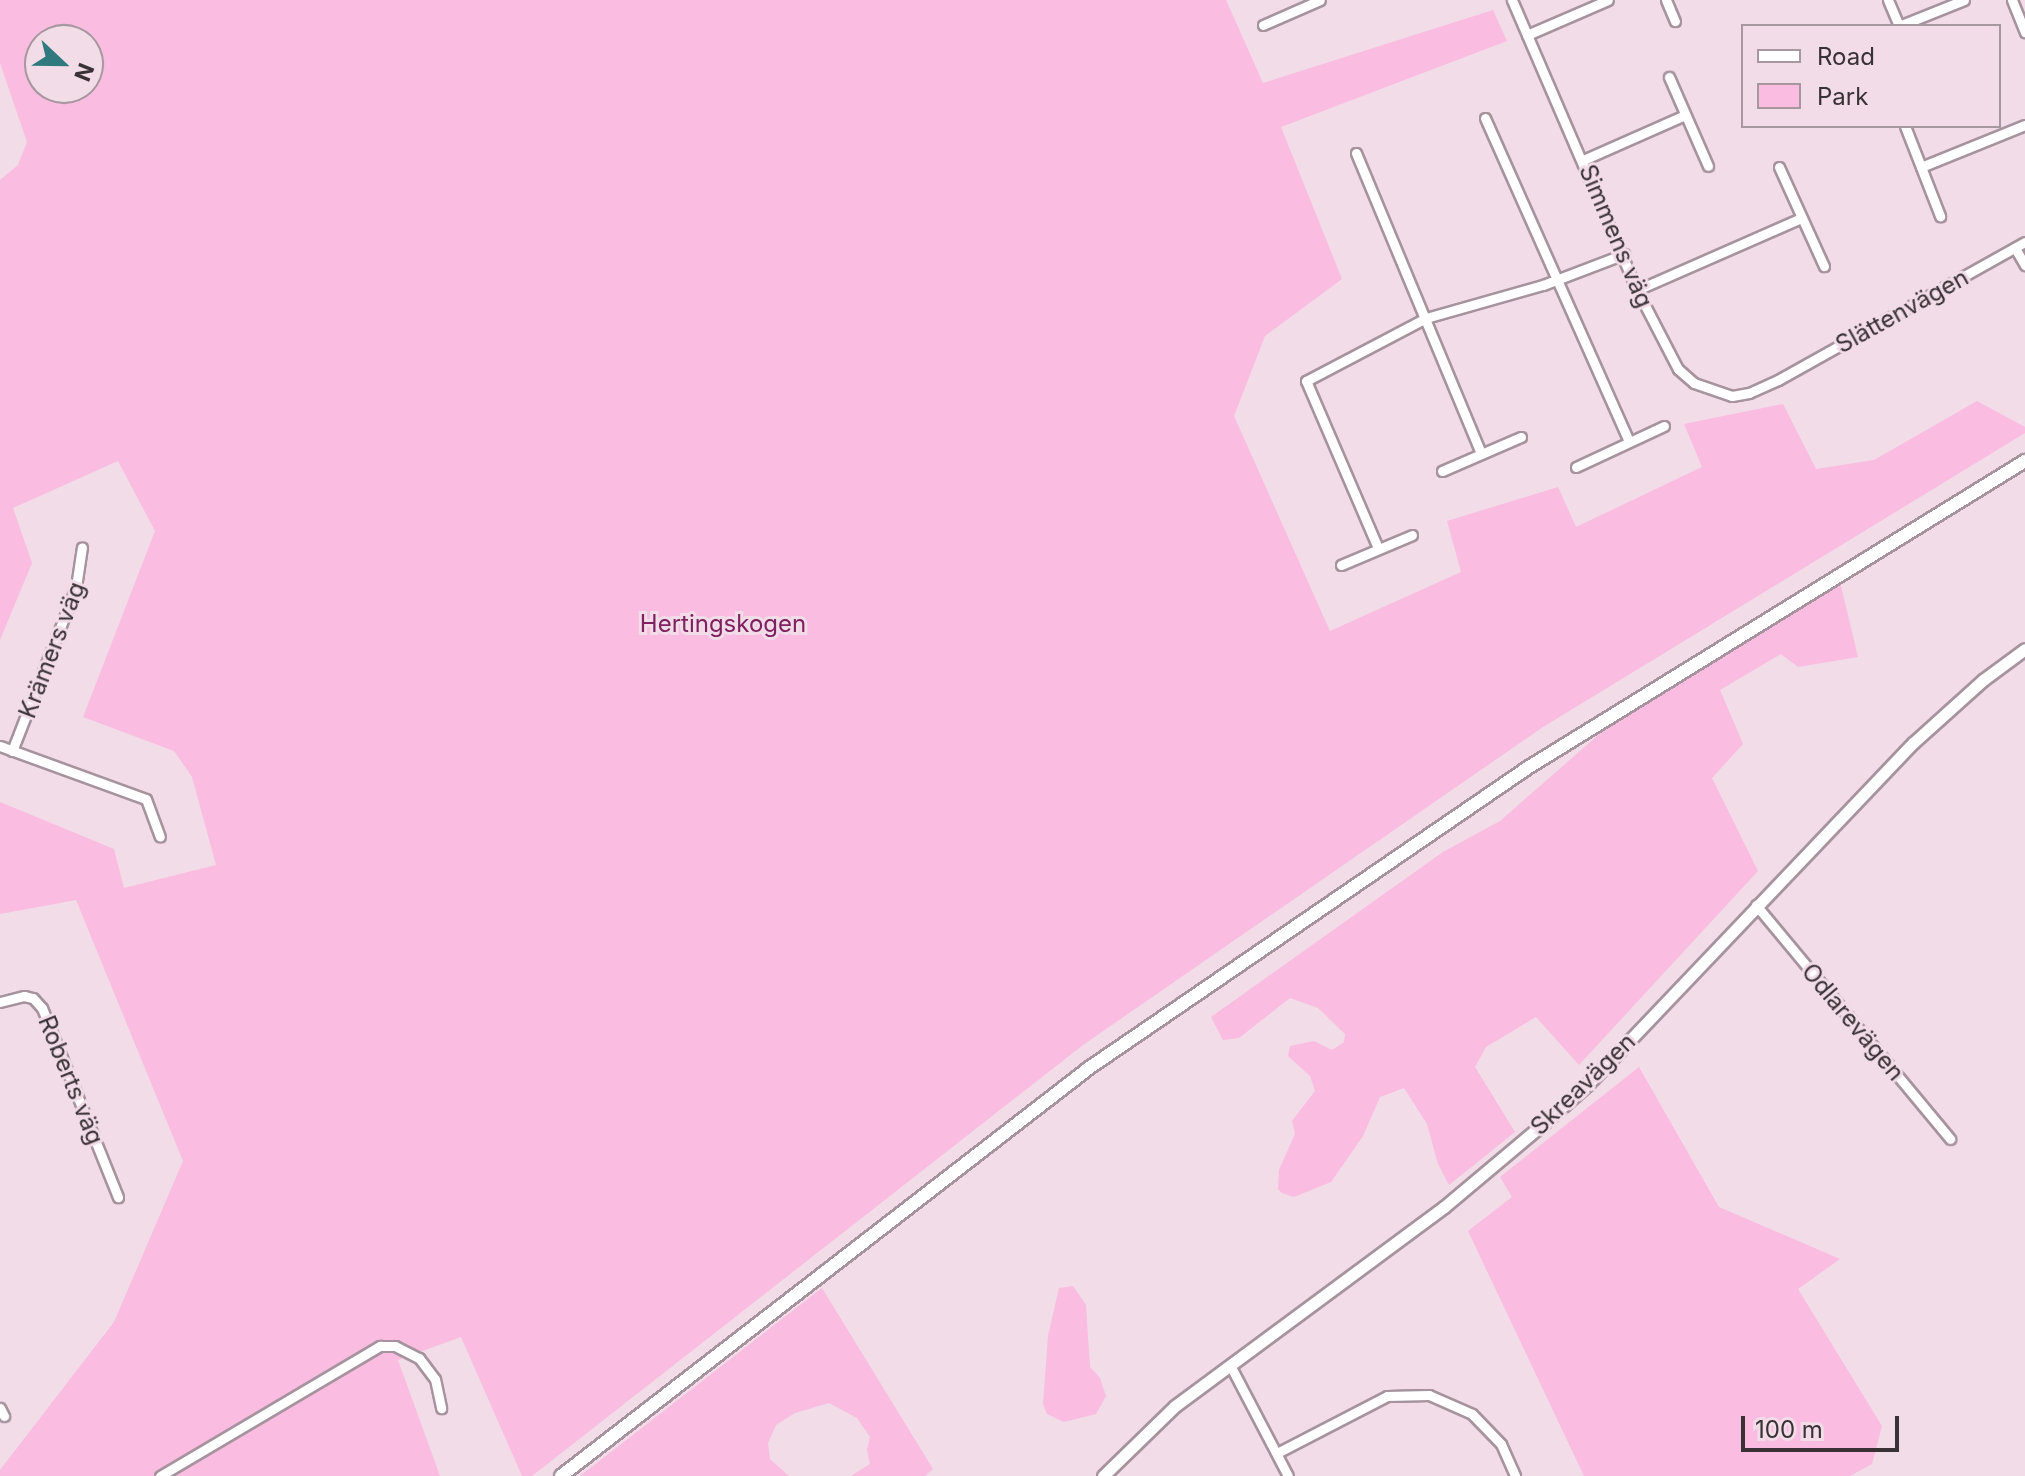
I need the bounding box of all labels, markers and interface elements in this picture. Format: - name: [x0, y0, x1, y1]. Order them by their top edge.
- north arrow: [24, 24, 104, 104]
- legend: [1741, 24, 2001, 128]
- text: Road: [1817, 42, 1875, 71]
- text: N: [69, 60, 100, 85]
- text: Park: [1817, 82, 1868, 111]
- street label: Simmens väg: [1573, 160, 1659, 312]
- street label: Slättenvägen: [1831, 263, 1973, 359]
- street label: Krämers väg: [13, 578, 91, 722]
- park label: Hertingskogen: [640, 610, 806, 638]
- street label: Odlarevägen: [1796, 957, 1910, 1087]
- street label: Roberts väg: [32, 1011, 110, 1149]
- street label: Skreavägen: [1525, 1027, 1641, 1141]
- scale bar: [1745, 1400, 1903, 1450]
- text: 100 m: [1755, 1415, 1823, 1444]

